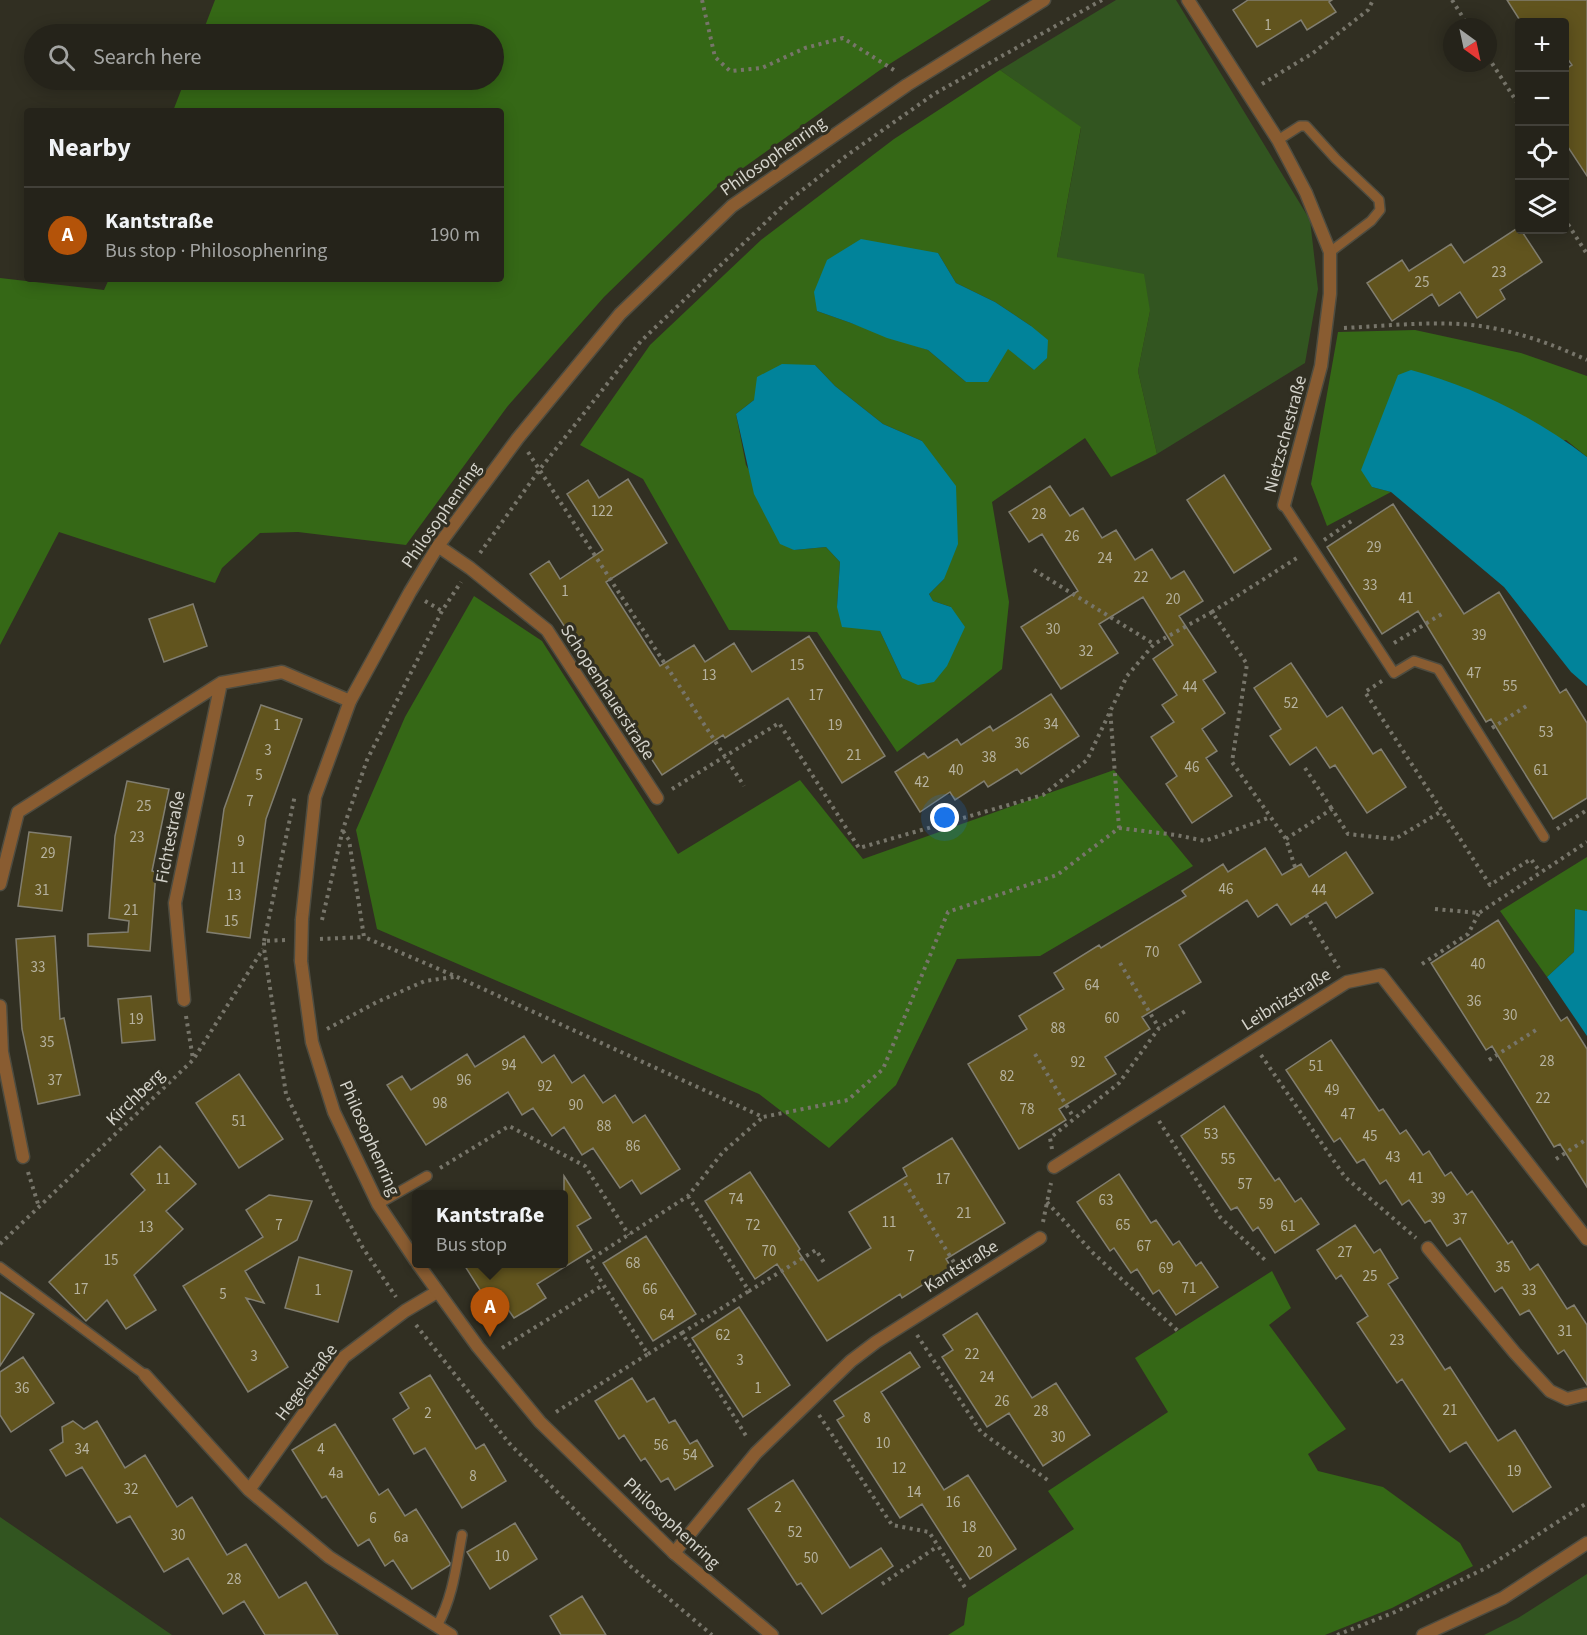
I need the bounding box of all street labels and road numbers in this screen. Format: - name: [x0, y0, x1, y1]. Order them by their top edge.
- street label: Philosophenring: [715, 111, 831, 202]
- street label: Nietzschestraße: [1258, 373, 1313, 496]
- street label: Philosophenring: [396, 457, 487, 573]
- street label: Schopenhauerstraße: [554, 619, 661, 765]
- street label: Fichtestraße: [149, 789, 192, 885]
- street label: Leibnizstraße: [1237, 962, 1336, 1037]
- street label: Kirchberg: [100, 1063, 170, 1132]
- street label: Philosophenring: [333, 1076, 406, 1200]
- street label: Kantstraße: [920, 1234, 1003, 1299]
- street label: Hegelstraße: [269, 1339, 344, 1426]
- street label: Philosophenring: [618, 1472, 726, 1575]

